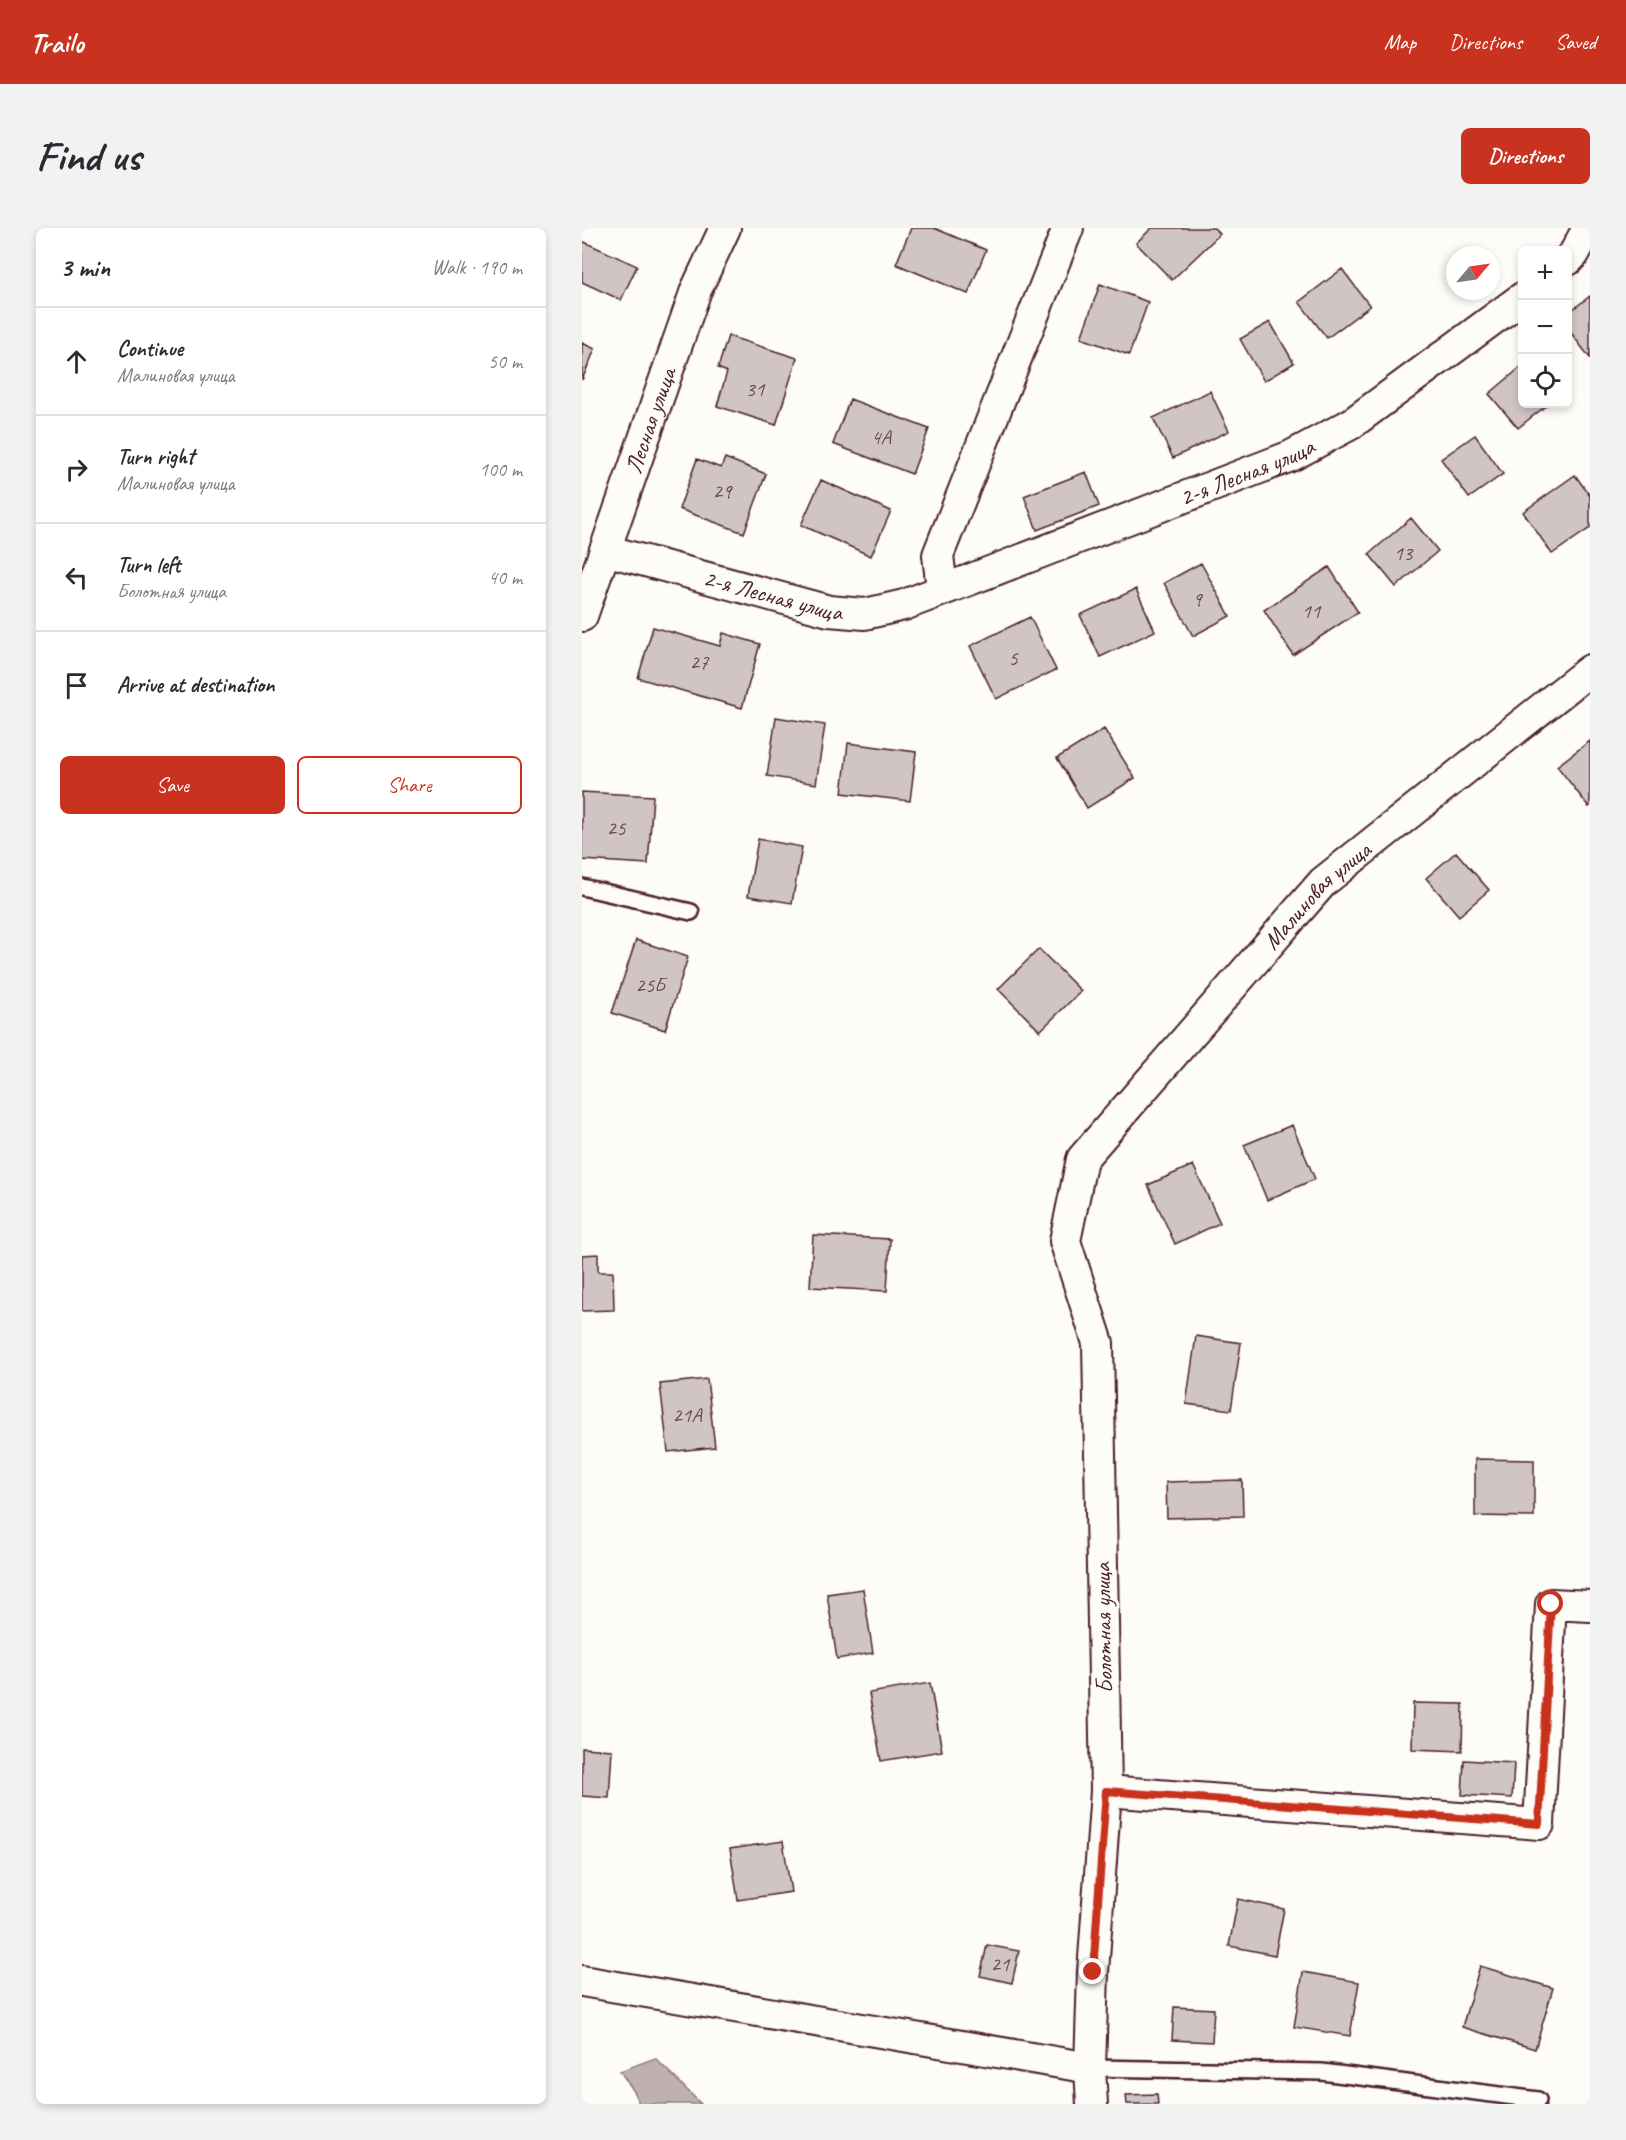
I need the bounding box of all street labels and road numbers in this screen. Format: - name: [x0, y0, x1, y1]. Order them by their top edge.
- street label: Лесная улица: [618, 362, 683, 477]
- street label: 2-я Лесная улица: [1175, 431, 1321, 512]
- street label: 2-я Лесная улица: [700, 563, 845, 627]
- street label: Малиновая улица: [1256, 834, 1378, 956]
- street label: Болотная улица: [1087, 1561, 1119, 1694]

